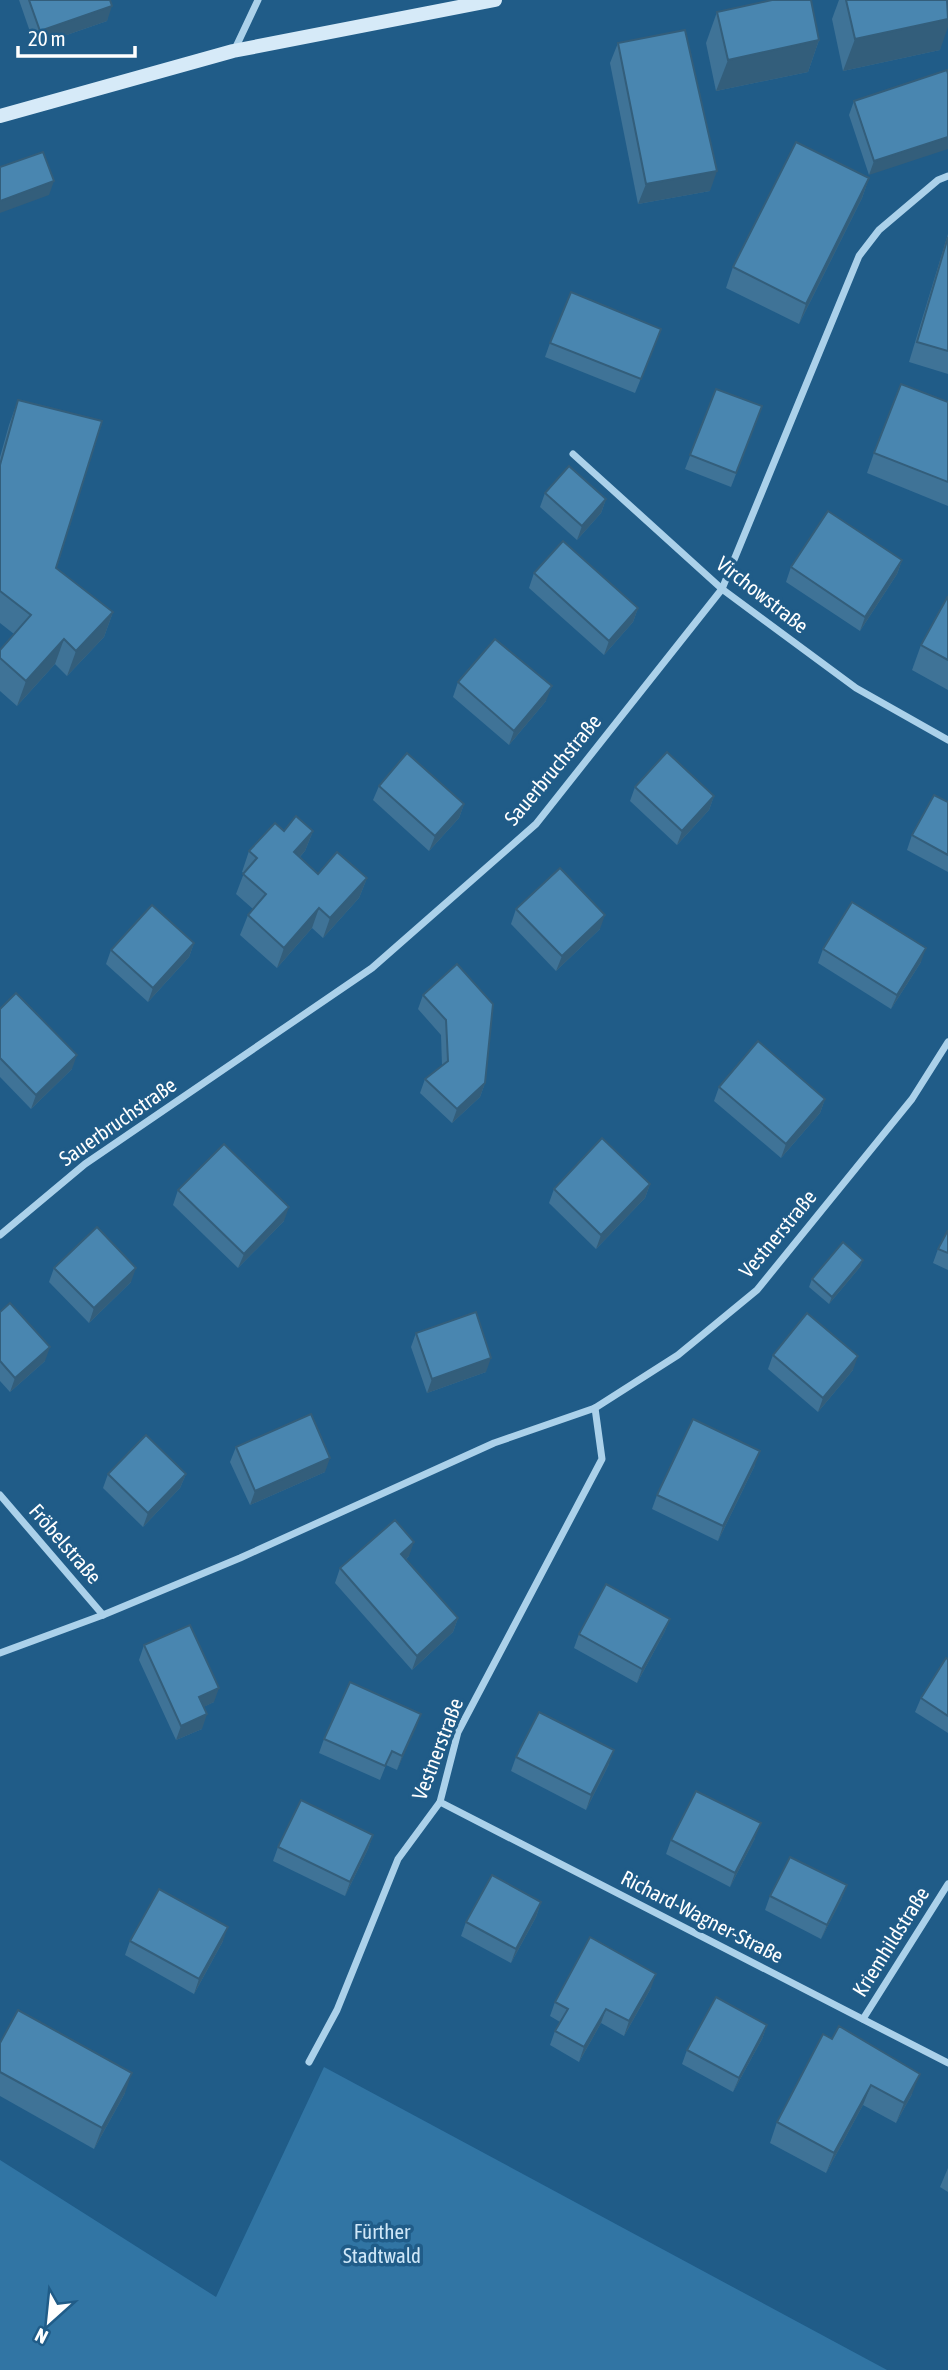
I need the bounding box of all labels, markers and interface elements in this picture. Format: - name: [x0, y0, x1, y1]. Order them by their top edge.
- scale bar: [18, 14, 135, 58]
- text: 20 m: [28, 26, 66, 50]
- street label: Virchowstraße: [712, 551, 813, 637]
- street label: Sauerbruchstraße: [499, 709, 605, 830]
- street label: Sauerbruchstraße: [54, 1072, 180, 1170]
- street label: Vestnerstraße: [734, 1185, 821, 1282]
- street label: Fröbelstraße: [25, 1499, 107, 1588]
- street label: Vestnerstraße: [407, 1694, 467, 1803]
- street label: Richard-Wagner-Straße: [617, 1865, 788, 1967]
- street label: Kriemhildstraße: [847, 1882, 933, 2001]
- park label: Fürther Stadtwald: [343, 2219, 421, 2267]
- north arrow: [14, 2286, 84, 2356]
- text: N: [31, 2324, 51, 2348]

